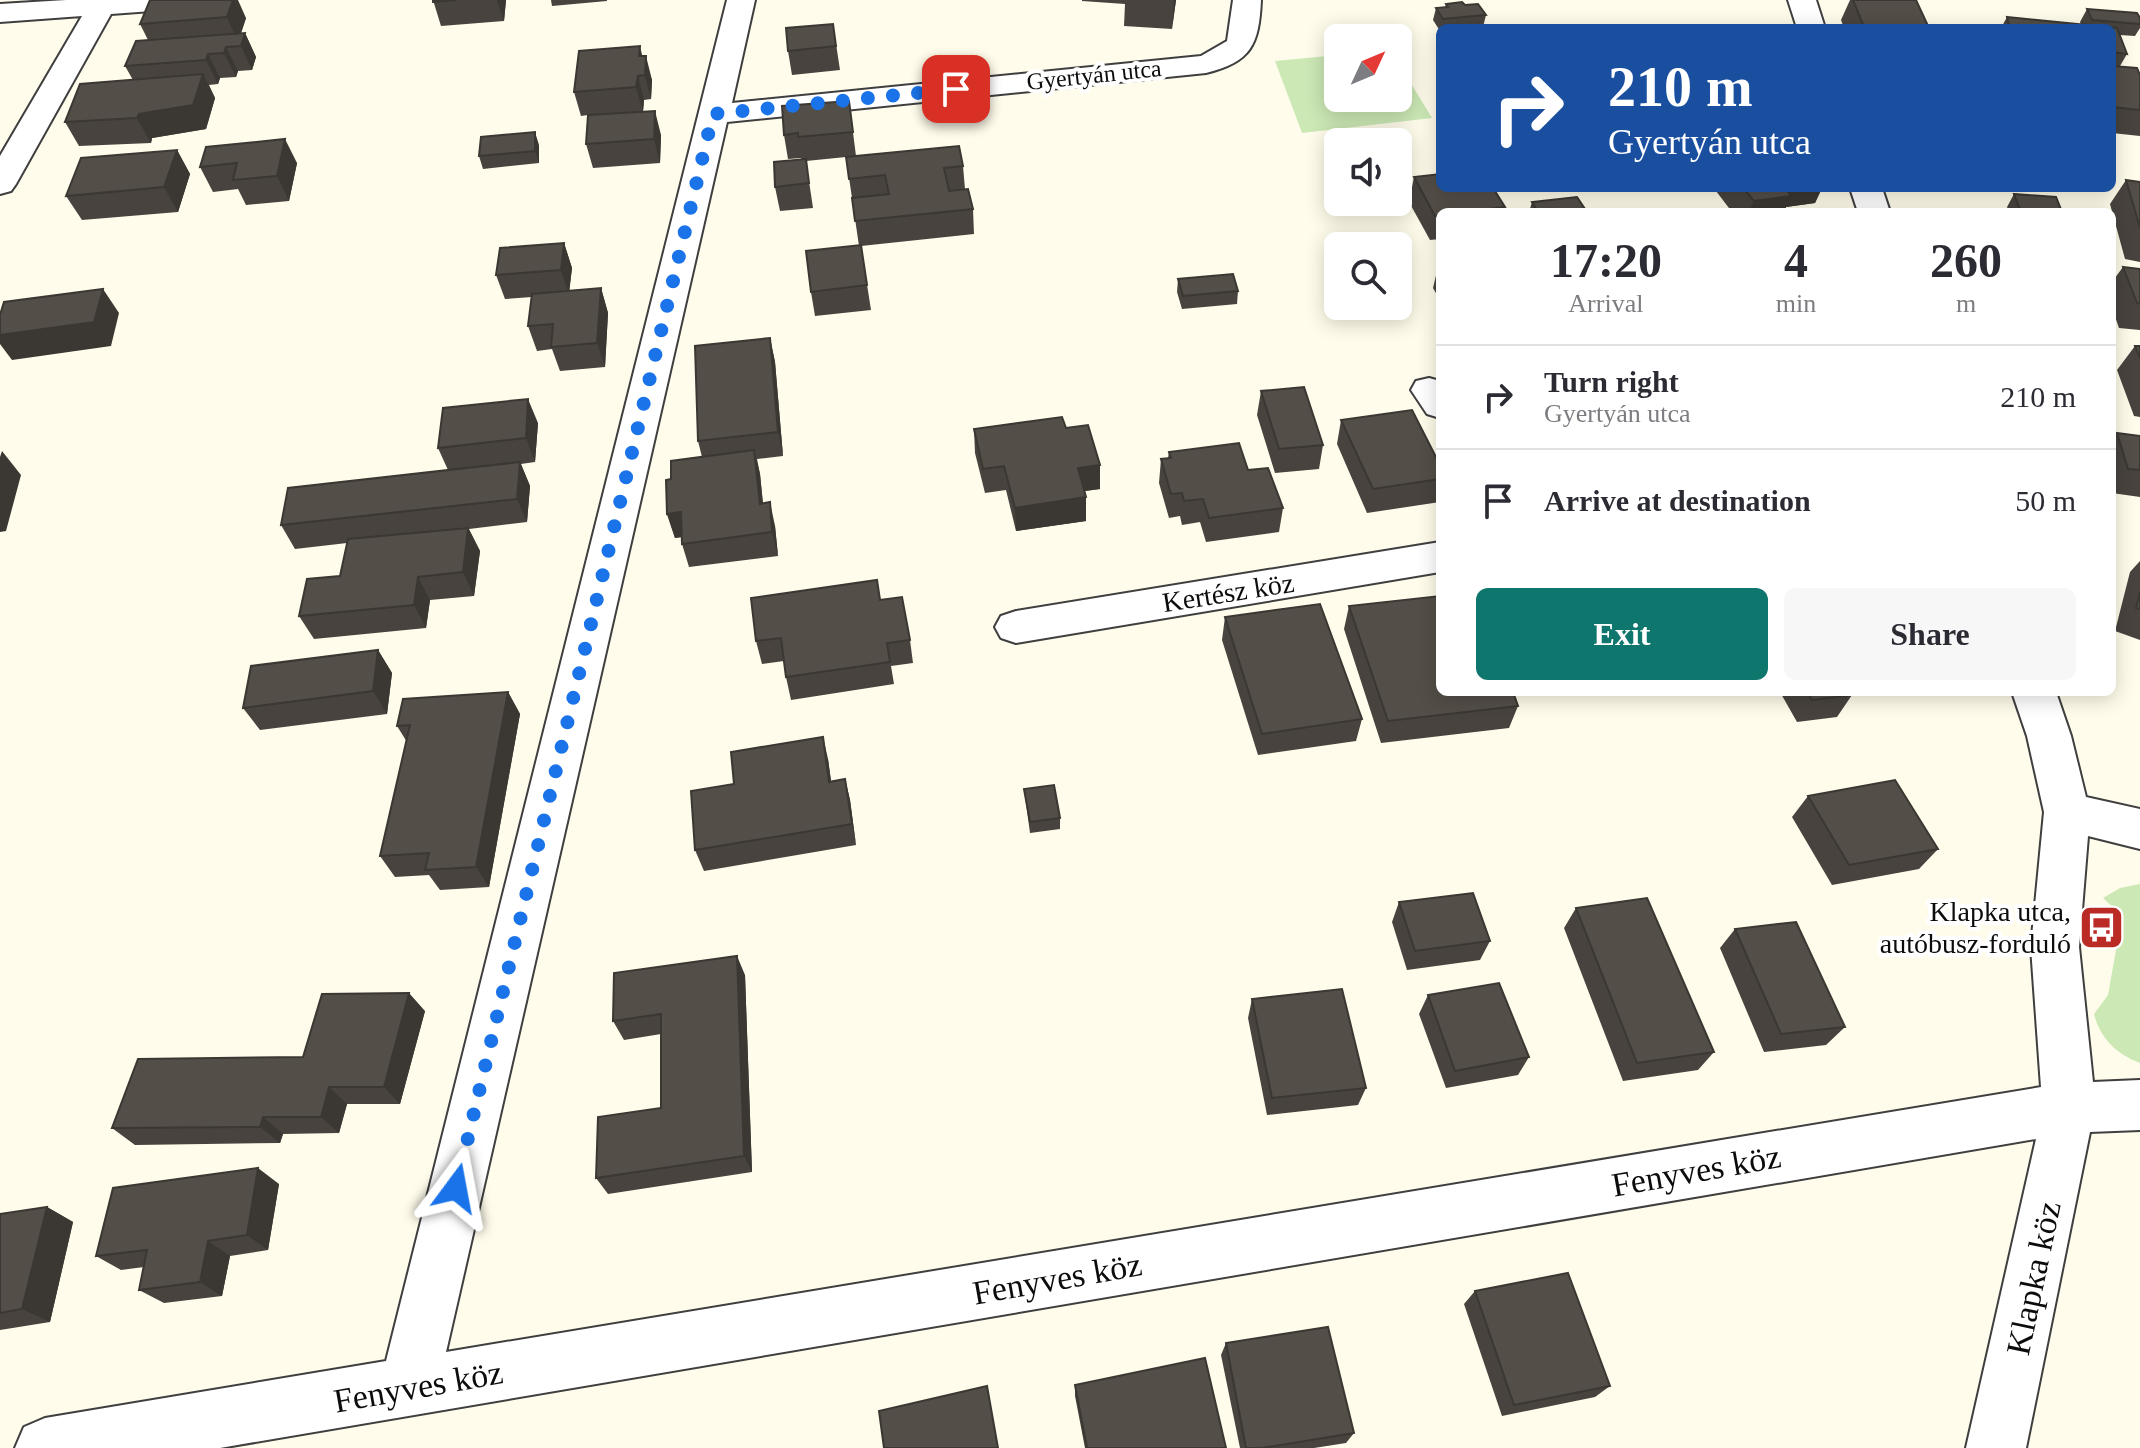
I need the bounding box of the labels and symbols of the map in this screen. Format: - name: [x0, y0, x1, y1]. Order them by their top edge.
- north arrow: [1324, 24, 1412, 112]
- pin: [922, 55, 990, 123]
- street label: Gyertyán utca: [1025, 55, 1163, 95]
- street label: Kertész köz: [1160, 567, 1296, 618]
- place label: Klapka utca, autóbusz-forduló: [1880, 896, 2071, 959]
- bus stop icon: Klapka utca, autóbusz-forduló: [2078, 903, 2126, 951]
- street label: Fenyves köz: [1609, 1137, 1783, 1204]
- position arrow: [414, 1146, 498, 1230]
- street label: Klapka köz: [1999, 1198, 2068, 1358]
- street label: Fenyves köz: [970, 1245, 1144, 1312]
- street label: Fenyves köz: [331, 1353, 505, 1420]

